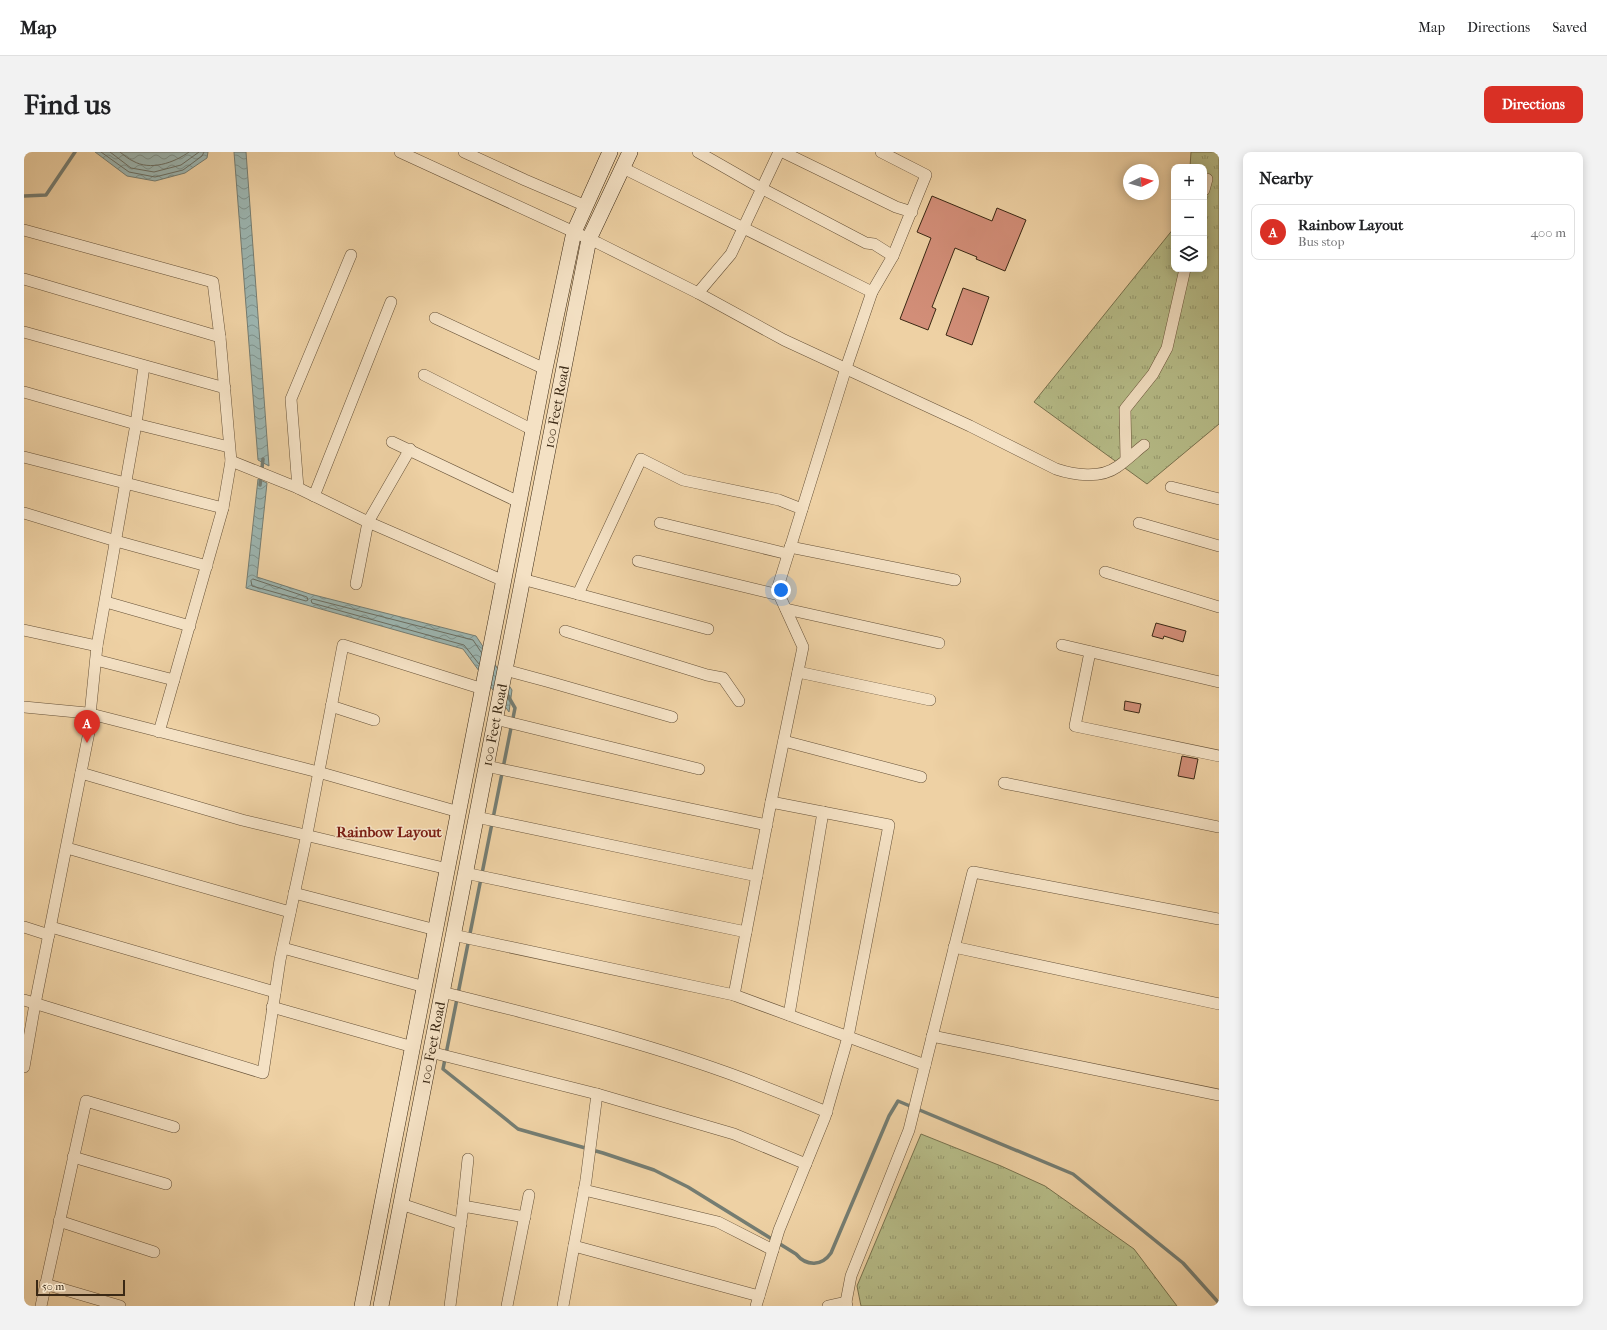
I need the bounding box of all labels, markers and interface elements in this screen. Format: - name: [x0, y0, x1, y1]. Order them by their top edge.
- text: Map: [20, 17, 56, 39]
- text: Map: [1418, 19, 1445, 36]
- text: Directions: [1467, 19, 1530, 36]
- text: Saved: [1552, 19, 1587, 36]
- button: Directions: [1484, 86, 1583, 123]
- text: Find us: [24, 88, 111, 121]
- north arrow: [1123, 164, 1159, 200]
- map controls: [1171, 164, 1207, 272]
- button: +: [1171, 164, 1207, 200]
- text: Nearby: [1259, 168, 1313, 188]
- button: −: [1171, 200, 1207, 236]
- text: Rainbow Layout: [1298, 216, 1403, 234]
- text: A: [1269, 225, 1277, 240]
- text: 400 m: [1530, 225, 1566, 240]
- text: Bus stop: [1298, 234, 1344, 249]
- button: layers: [1171, 236, 1207, 272]
- street label: 100 Feet Road: [540, 364, 573, 450]
- your location: [771, 580, 791, 600]
- street label: 100 Feet Road: [478, 682, 511, 768]
- pin: A: [74, 710, 100, 743]
- district label: Rainbow Layout: [336, 823, 442, 841]
- street label: 100 Feet Road: [416, 1000, 449, 1086]
- scale bar: [36, 1278, 125, 1297]
- text: 50 m: [42, 1280, 64, 1293]

